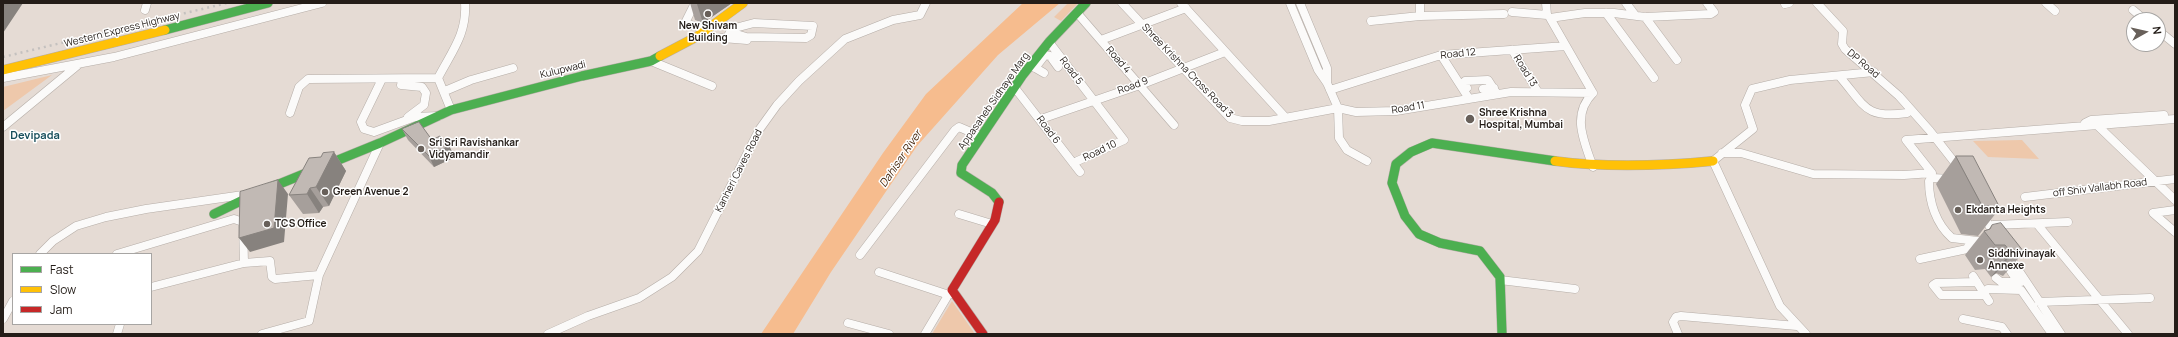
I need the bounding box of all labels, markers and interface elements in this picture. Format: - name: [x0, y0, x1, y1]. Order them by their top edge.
- marker: New Shivam Building: [703, 9, 713, 19]
- street label: Western Express Highway: [63, 10, 181, 50]
- north arrow: [2126, 12, 2166, 52]
- place label: New Shivam Building: [679, 20, 737, 44]
- street label: Shree Krishna Cross Road 3: [1139, 21, 1235, 121]
- text: N: [2149, 25, 2165, 35]
- street label: Road 4: [1103, 44, 1133, 76]
- street label: Road 12: [1440, 46, 1476, 62]
- street label: DP Road: [1844, 47, 1882, 81]
- street label: Appasaheb Sidhaye Marg: [956, 50, 1032, 152]
- street label: Road 13: [1511, 53, 1539, 89]
- street label: Road 5: [1057, 55, 1085, 87]
- street label: Kulupwadi: [539, 59, 587, 81]
- street label: Road 9: [1116, 75, 1150, 97]
- street label: Road 11: [1391, 99, 1425, 117]
- place label: Shree Krishna Hospital, Mumbai: [1479, 107, 1563, 130]
- marker: Shree Krishna Hospital, Mumbai: [1464, 113, 1476, 125]
- street label: Road 6: [1034, 114, 1062, 146]
- street label: Kanheri Caves Road: [713, 128, 765, 214]
- water label: Dahisar River: [877, 128, 925, 190]
- district label: Devipada: [10, 129, 60, 143]
- place label: Sri Sri Ravishankar Vidyamandir: [429, 137, 519, 160]
- street label: Road 10: [1081, 138, 1119, 164]
- marker: Sri Sri Ravishankar Vidyamandir: [416, 144, 426, 154]
- street label: off Shiv Vallabh Road: [2052, 176, 2148, 200]
- place label: Green Avenue 2: [333, 186, 408, 198]
- marker: Green Avenue 2: [320, 187, 330, 197]
- place label: Ekdanta Heights: [1966, 204, 2046, 216]
- marker: Ekdanta Heights: [1953, 205, 1963, 215]
- place label: TCS Office: [275, 218, 327, 230]
- marker: TCS Office: [262, 219, 272, 229]
- place label: Siddhivinayak Annexe: [1988, 248, 2055, 272]
- legend: [12, 253, 152, 325]
- marker: Siddhivinayak Annexe: [1975, 255, 1985, 265]
- text: Fast: [50, 261, 74, 278]
- text: Slow: [50, 281, 76, 298]
- text: Jam: [50, 301, 72, 318]

